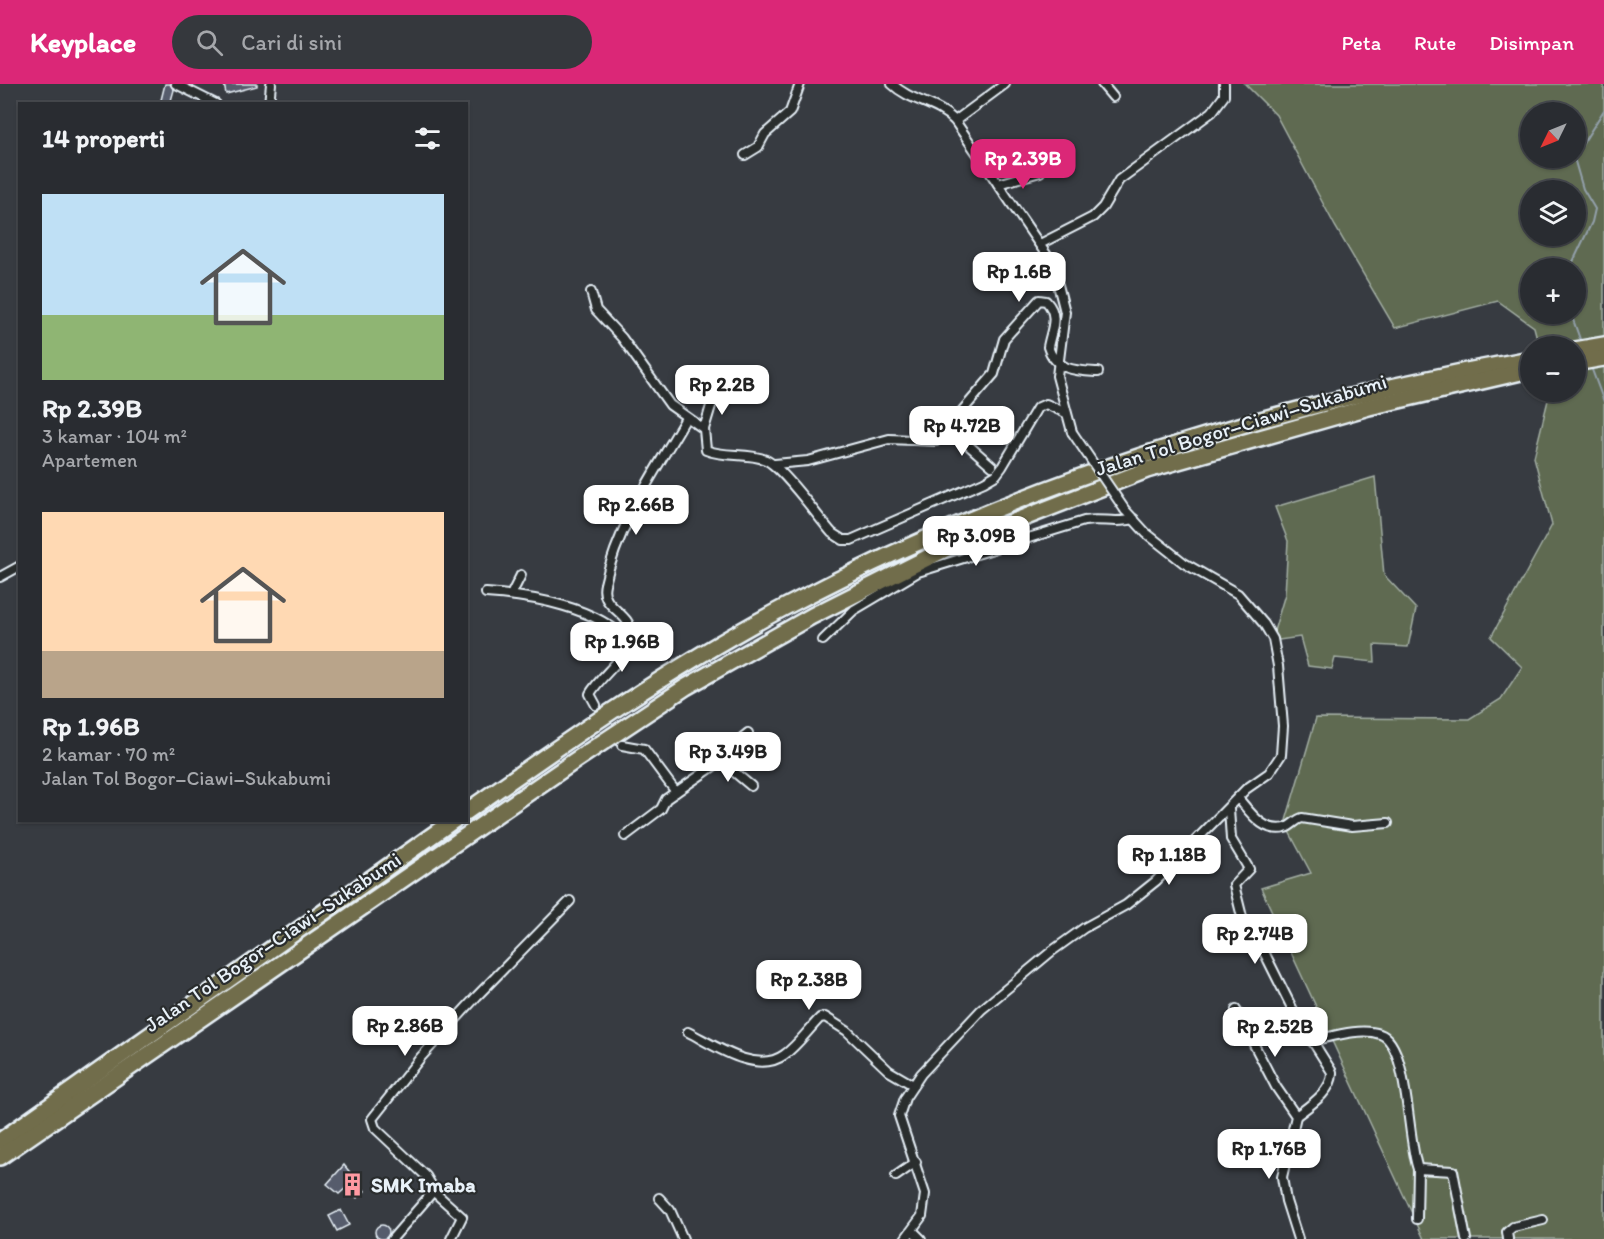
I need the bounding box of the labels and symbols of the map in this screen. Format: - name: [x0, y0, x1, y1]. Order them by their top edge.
- north arrow: [1520, 102, 1586, 168]
- pin: Rp 2.39B: [961, 139, 1085, 190]
- pin: Rp 1.6B: [964, 252, 1074, 303]
- pin: Rp 2.2B: [667, 365, 777, 416]
- street label: Jalan Tol Bogor–Ciawi–Sukabumi: [1092, 368, 1390, 481]
- pin: Rp 4.72B: [900, 406, 1024, 457]
- pin: Rp 2.66B: [574, 485, 698, 536]
- pin: Rp 3.09B: [914, 516, 1038, 567]
- pin: Rp 1.96B: [560, 622, 684, 673]
- pin: Rp 3.49B: [666, 732, 790, 783]
- pin: Rp 1.18B: [1107, 835, 1231, 886]
- street label: Jalan Tol Bogor–Ciawi–Sukabumi: [140, 846, 406, 1037]
- pin: Rp 2.74B: [1193, 914, 1317, 965]
- pin: Rp 2.38B: [747, 960, 871, 1011]
- pin: Rp 2.86B: [343, 1006, 467, 1057]
- pin: Rp 2.52B: [1213, 1007, 1337, 1058]
- pin: Rp 1.76B: [1207, 1129, 1331, 1180]
- building icon: SMK Imaba: [340, 1172, 366, 1198]
- place label: SMK Imaba: [371, 1172, 476, 1197]

